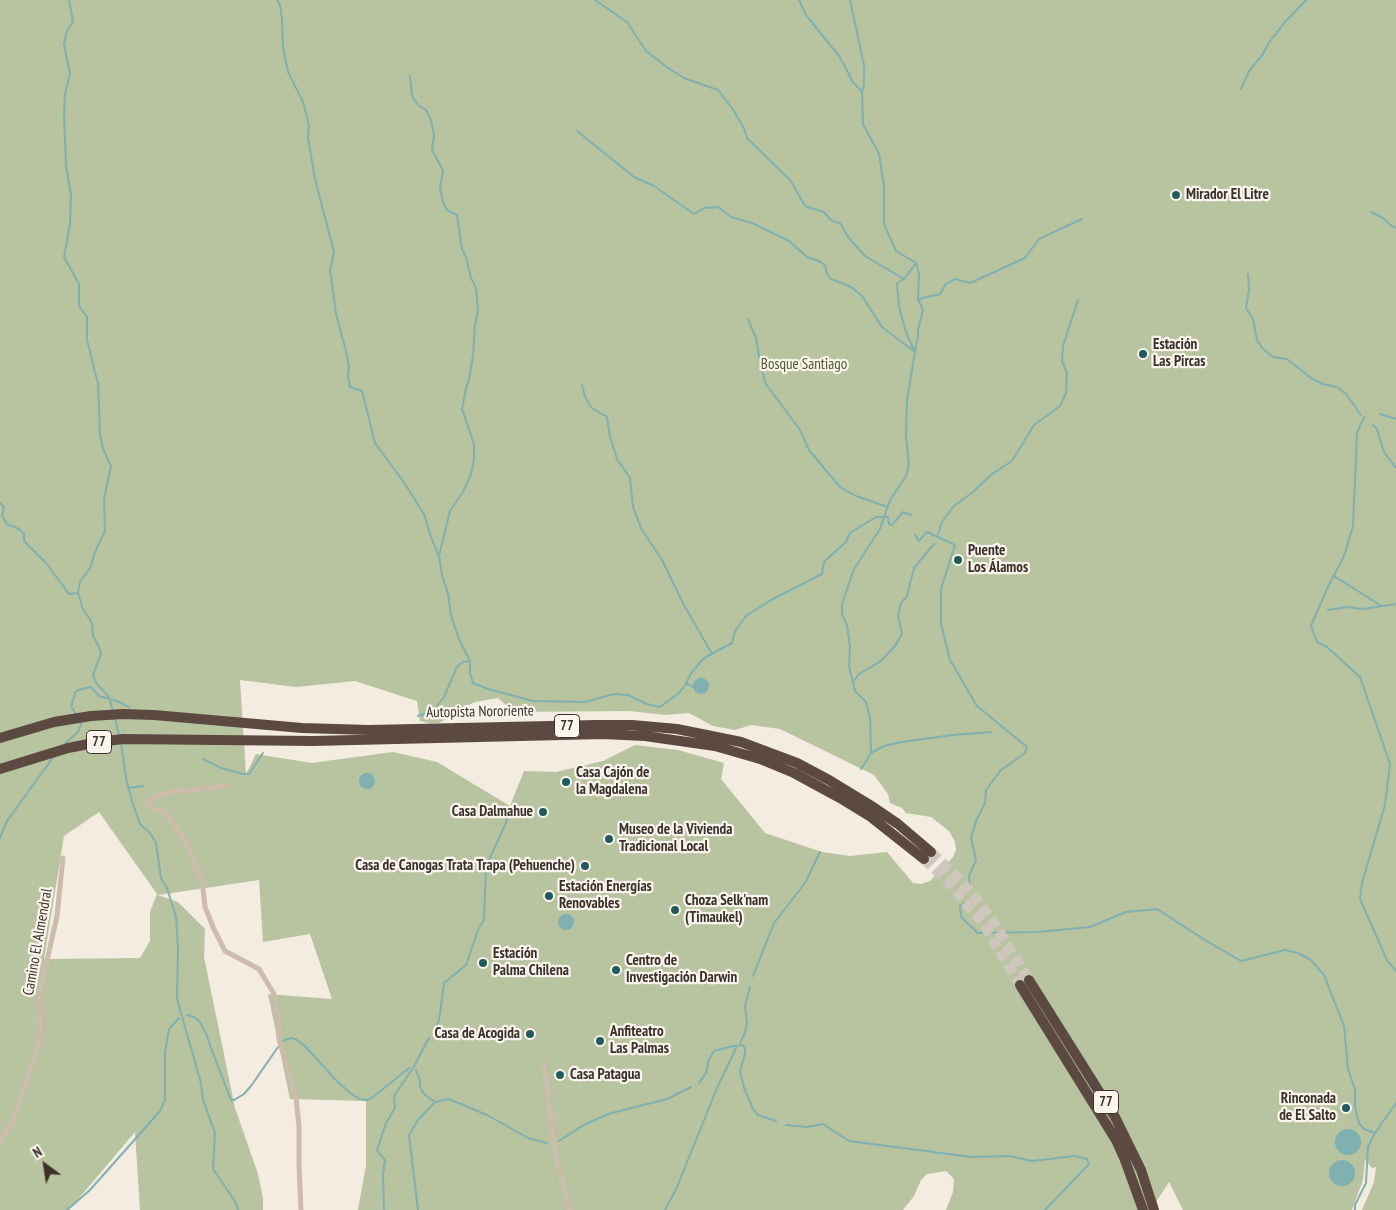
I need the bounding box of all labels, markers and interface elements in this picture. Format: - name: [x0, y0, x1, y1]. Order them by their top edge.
- place label: Mirador El Litre: [1186, 186, 1269, 204]
- marker: Mirador El Litre: [1170, 189, 1182, 201]
- place label: Estación Las Pircas: [1153, 336, 1205, 371]
- marker: Estación Las Pircas: [1137, 348, 1149, 360]
- park label: Bosque Santiago: [761, 356, 847, 374]
- place label: Puente Los Álamos: [968, 542, 1028, 577]
- marker: Puente Los Álamos: [952, 554, 964, 566]
- street label: Autopista Nororiente: [426, 702, 534, 722]
- road number: 77: [554, 714, 580, 738]
- road number: 77: [86, 730, 112, 754]
- place label: Casa Cajón de la Magdalena: [576, 764, 649, 799]
- marker: Casa Cajón de la Magdalena: [560, 776, 572, 788]
- place label: Casa Dalmahue: [452, 803, 533, 821]
- marker: Casa Dalmahue: [537, 806, 549, 818]
- place label: Museo de la Vivienda Tradicional Local: [619, 821, 732, 856]
- marker: Museo de la Vivienda Tradicional Local: [603, 833, 615, 845]
- place label: Casa de Canogas Trata Trapa (Pehuenche): [355, 857, 575, 875]
- marker: Casa de Canogas Trata Trapa (Pehuenche): [579, 860, 591, 872]
- place label: Estación Energías Renovables: [559, 878, 652, 913]
- street label: Camino El Almendral: [20, 887, 56, 997]
- marker: Estación Energías Renovables: [543, 890, 555, 902]
- place label: Choza Selk'nam (Timaukel): [685, 892, 768, 927]
- marker: Choza Selk'nam (Timaukel): [669, 904, 681, 916]
- place label: Estación Palma Chilena: [493, 945, 569, 980]
- place label: Centro de Investigación Darwin: [626, 952, 737, 987]
- marker: Estación Palma Chilena: [477, 957, 489, 969]
- marker: Centro de Investigación Darwin: [610, 964, 622, 976]
- place label: Anfiteatro Las Palmas: [610, 1023, 669, 1058]
- place label: Casa de Acogida: [434, 1025, 520, 1043]
- marker: Casa de Acogida: [524, 1028, 536, 1040]
- marker: Anfiteatro Las Palmas: [594, 1035, 606, 1047]
- place label: Casa Patagua: [570, 1066, 641, 1084]
- marker: Casa Patagua: [554, 1069, 566, 1081]
- road number: 77: [1094, 1090, 1118, 1114]
- place label: Rinconada de El Salto: [1279, 1090, 1336, 1125]
- marker: Rinconada de El Salto: [1340, 1102, 1352, 1114]
- north arrow: [20, 1140, 70, 1190]
- text: N: [29, 1142, 45, 1162]

